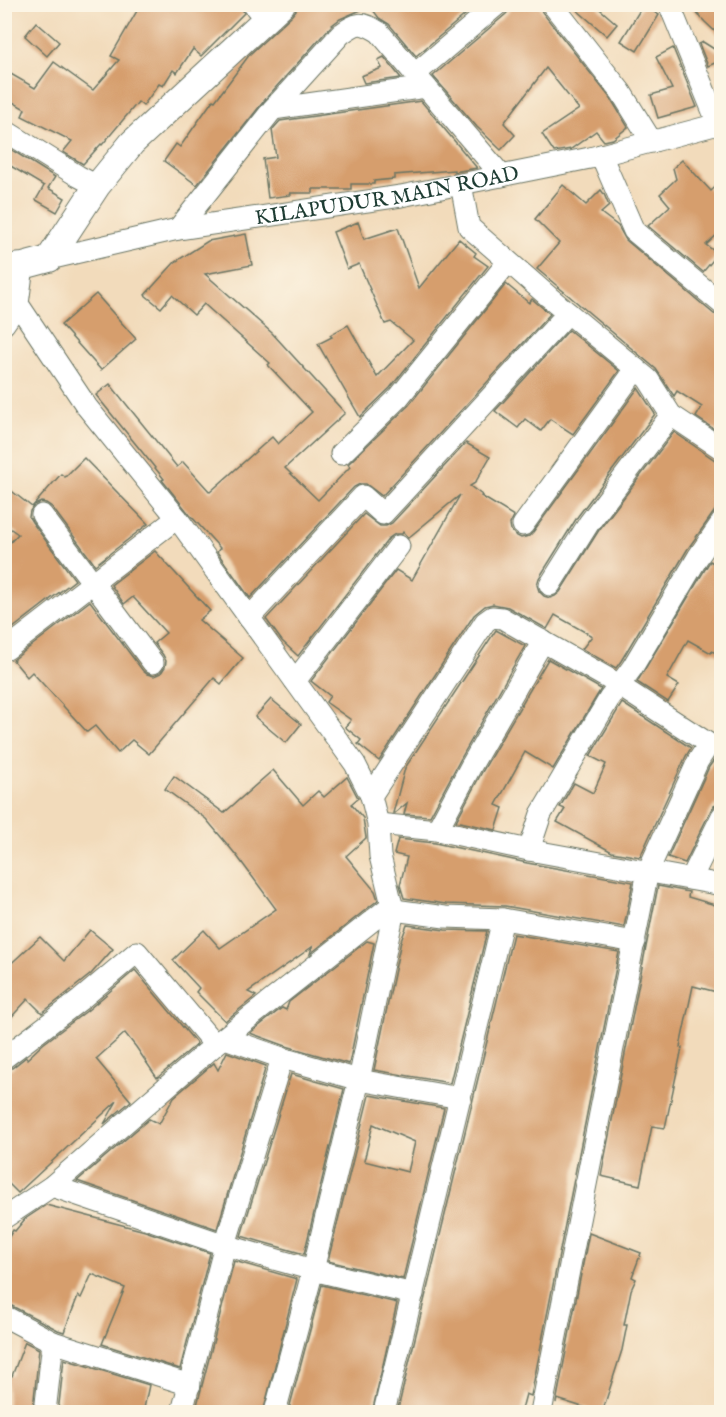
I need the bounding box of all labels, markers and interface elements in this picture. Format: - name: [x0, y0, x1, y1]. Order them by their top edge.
- street label: KILAPUDUR MAIN ROAD: [253, 161, 521, 232]

